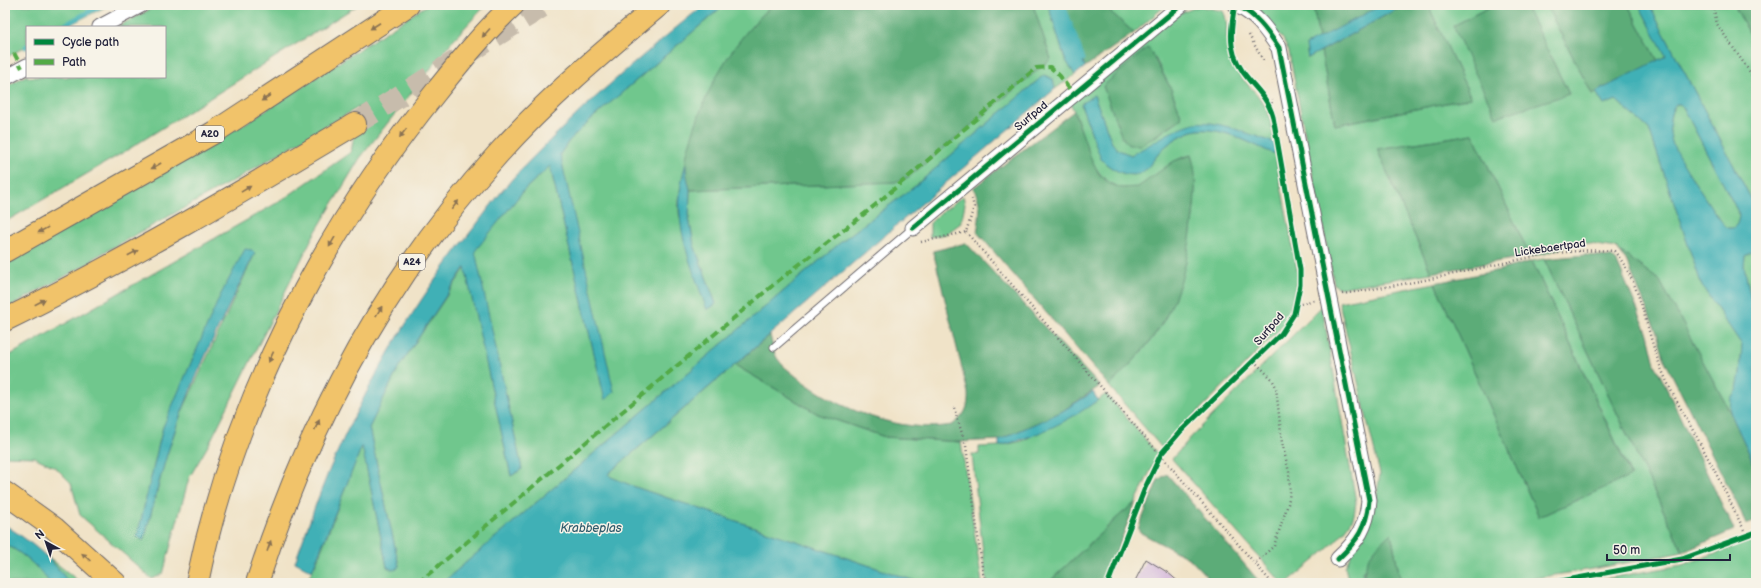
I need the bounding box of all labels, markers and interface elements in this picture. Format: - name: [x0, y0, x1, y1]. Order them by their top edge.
- one-way arrow: [369, 23, 381, 30]
- legend: [26, 26, 166, 78]
- one-way arrow: [482, 29, 491, 38]
- text: Cycle path: [62, 35, 119, 50]
- text: Path: [62, 55, 87, 70]
- one-way arrow: [261, 94, 271, 102]
- street label: Surfpad: [1012, 98, 1050, 134]
- road number: A20: [196, 126, 224, 142]
- one-way arrow: [399, 128, 407, 139]
- one-way arrow: [150, 162, 161, 169]
- one-way arrow: [240, 186, 252, 193]
- one-way arrow: [450, 200, 459, 211]
- one-way arrow: [37, 226, 48, 233]
- one-way arrow: [329, 236, 336, 248]
- street label: Lickebaertpad: [1514, 237, 1586, 259]
- one-way arrow: [127, 250, 139, 256]
- road number: A24: [399, 254, 425, 270]
- one-way arrow: [34, 299, 46, 305]
- one-way arrow: [376, 305, 383, 317]
- street label: Surfpad: [1251, 310, 1287, 348]
- one-way arrow: [268, 351, 274, 363]
- one-way arrow: [315, 419, 321, 431]
- water label: Krabbeplas: [560, 521, 622, 536]
- north arrow: [26, 522, 66, 562]
- text: N: [33, 527, 47, 542]
- scale bar: [1607, 536, 1730, 562]
- one-way arrow: [266, 540, 272, 552]
- text: 50 m: [1613, 543, 1640, 558]
- one-way arrow: [81, 552, 91, 561]

